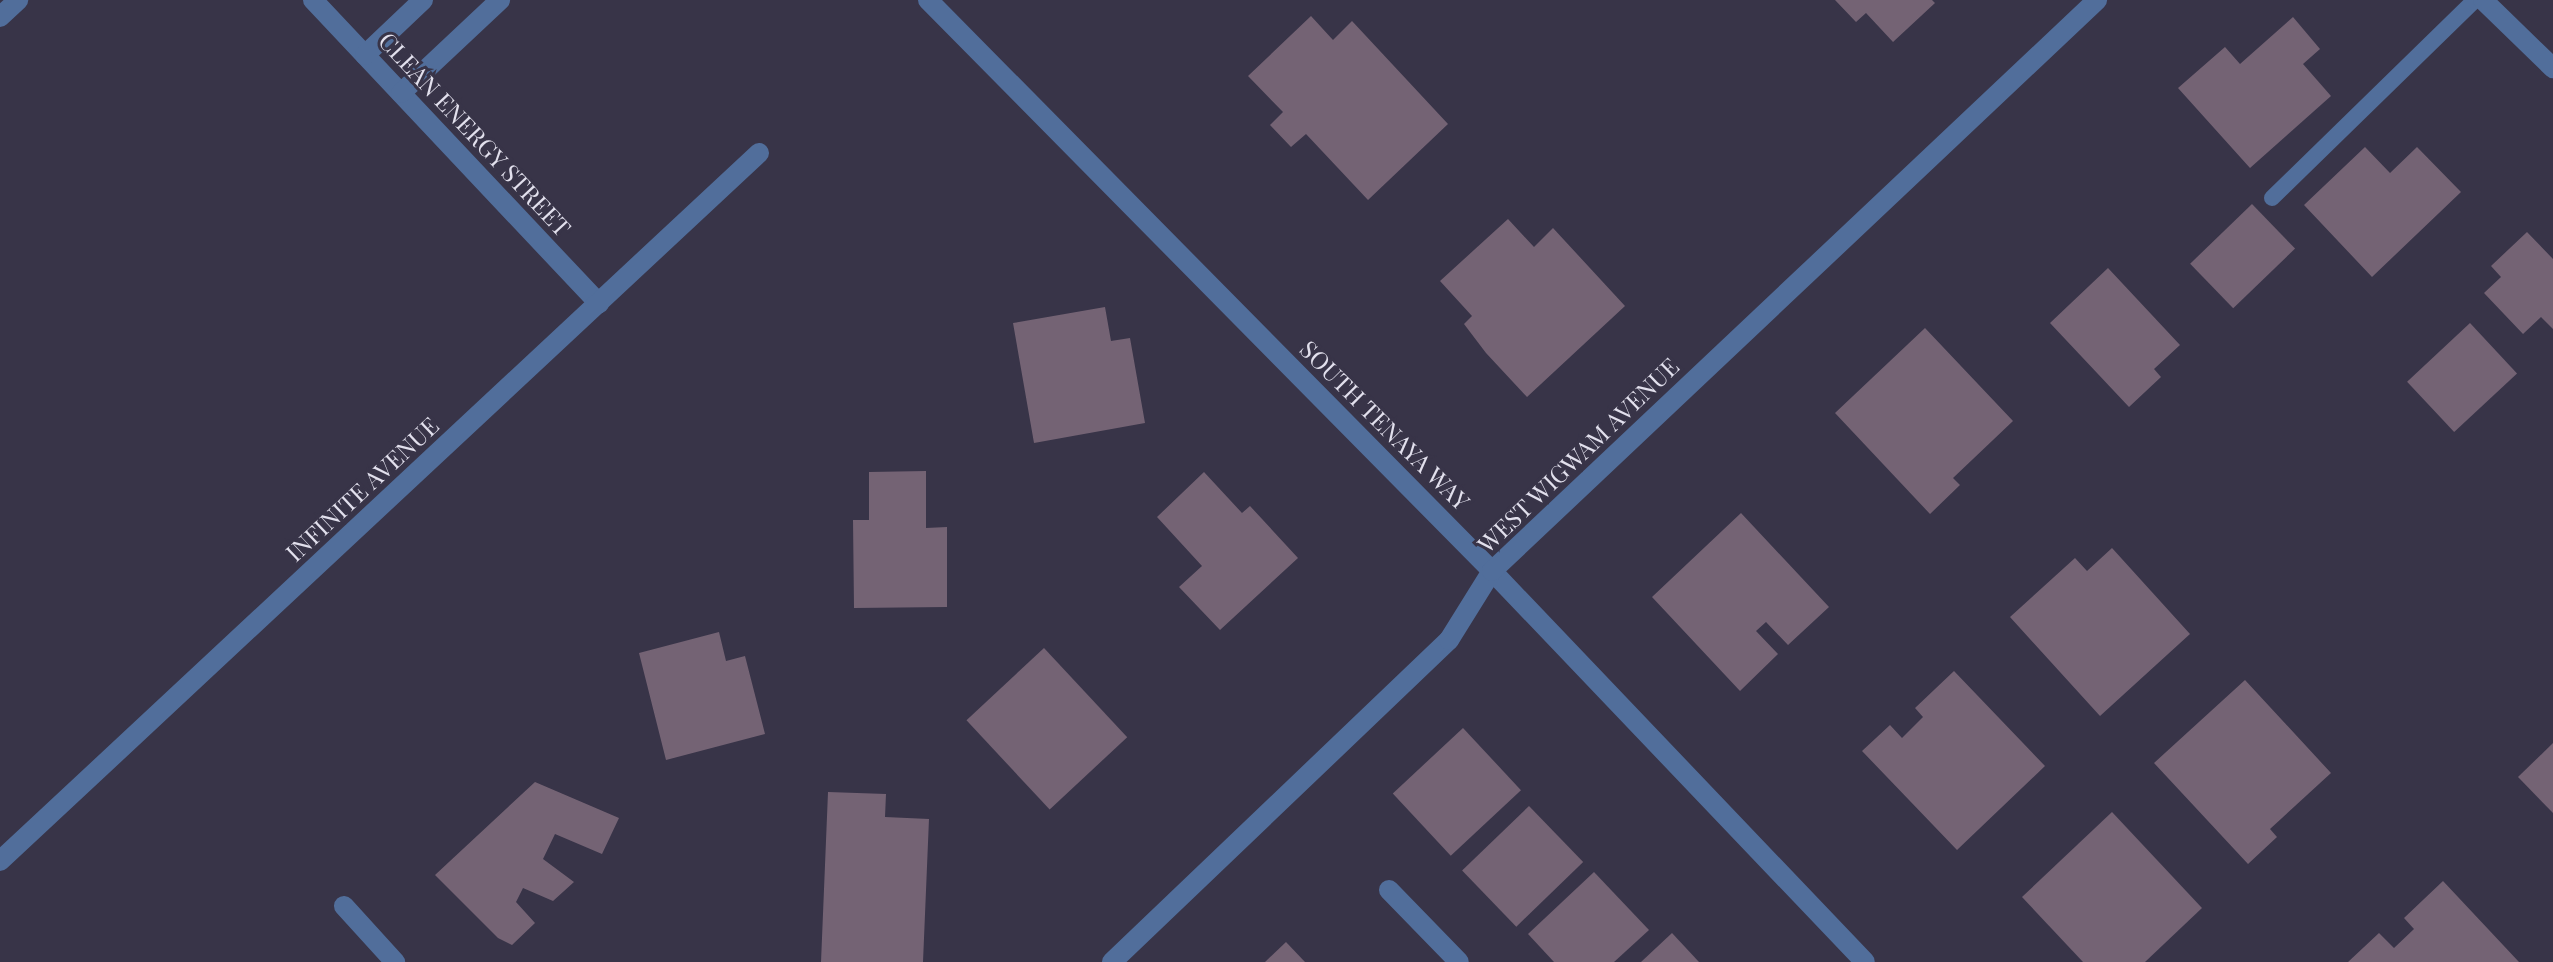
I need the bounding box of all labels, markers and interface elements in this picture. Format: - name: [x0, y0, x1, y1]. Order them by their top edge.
- street label: CLEAN ENERGY STREET: [373, 26, 577, 242]
- street label: SOUTH TENAYA WAY: [1294, 334, 1476, 516]
- street label: WEST WIGWAM AVENUE: [1471, 351, 1685, 559]
- street label: INFINITE AVENUE: [279, 411, 445, 567]

